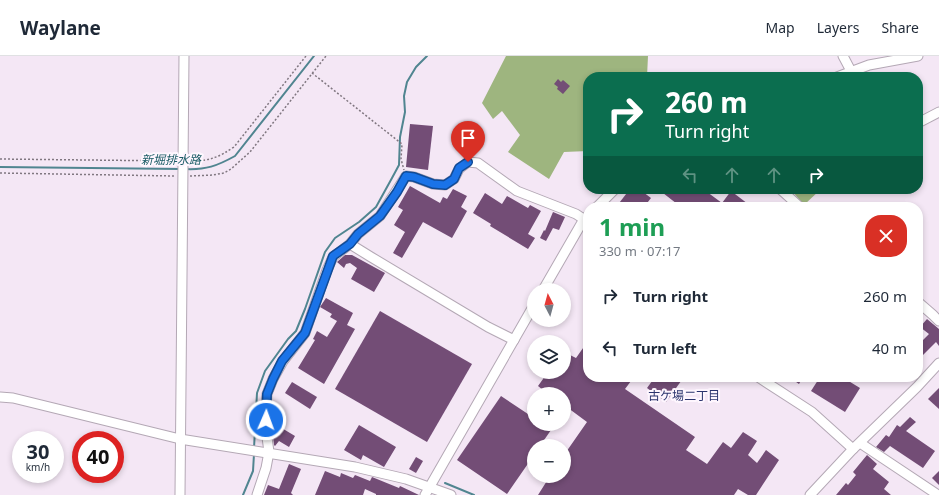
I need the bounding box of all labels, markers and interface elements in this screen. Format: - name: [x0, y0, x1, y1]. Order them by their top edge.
- text: Waylane: [20, 15, 101, 41]
- text: Map: [766, 18, 795, 37]
- text: Layers: [817, 18, 859, 37]
- text: Share: [881, 18, 919, 37]
- text: 260 m: [665, 83, 748, 121]
- icon: right: [599, 88, 651, 140]
- text: Turn right: [665, 119, 749, 143]
- pin: [451, 121, 485, 162]
- icon: arrive: [457, 127, 479, 149]
- water label: 新堀排水路: [141, 151, 202, 168]
- icon: left: [679, 164, 701, 186]
- icon: ahead: [721, 164, 743, 186]
- icon: ahead: [763, 164, 785, 186]
- icon: right: [805, 164, 827, 186]
- text: 1 min: [599, 210, 665, 243]
- button: close: [865, 215, 907, 257]
- text: 330 m · 07:17: [599, 242, 680, 260]
- north arrow: [527, 283, 571, 327]
- map controls: [527, 283, 571, 483]
- icon: right: [599, 285, 621, 307]
- text: Turn right: [633, 286, 708, 306]
- text: 260 m: [863, 286, 907, 306]
- button: layers: [527, 335, 571, 379]
- icon: left: [599, 337, 621, 359]
- text: Turn left: [633, 338, 697, 358]
- text: 40 m: [872, 338, 907, 358]
- button: +: [527, 387, 571, 431]
- district label: 古ケ場二丁目: [648, 387, 720, 404]
- position arrow: [245, 399, 287, 441]
- speed limit sign: 40: [72, 431, 124, 483]
- text: 30: [27, 438, 49, 465]
- button: −: [527, 439, 571, 483]
- text: km/h: [26, 460, 50, 474]

